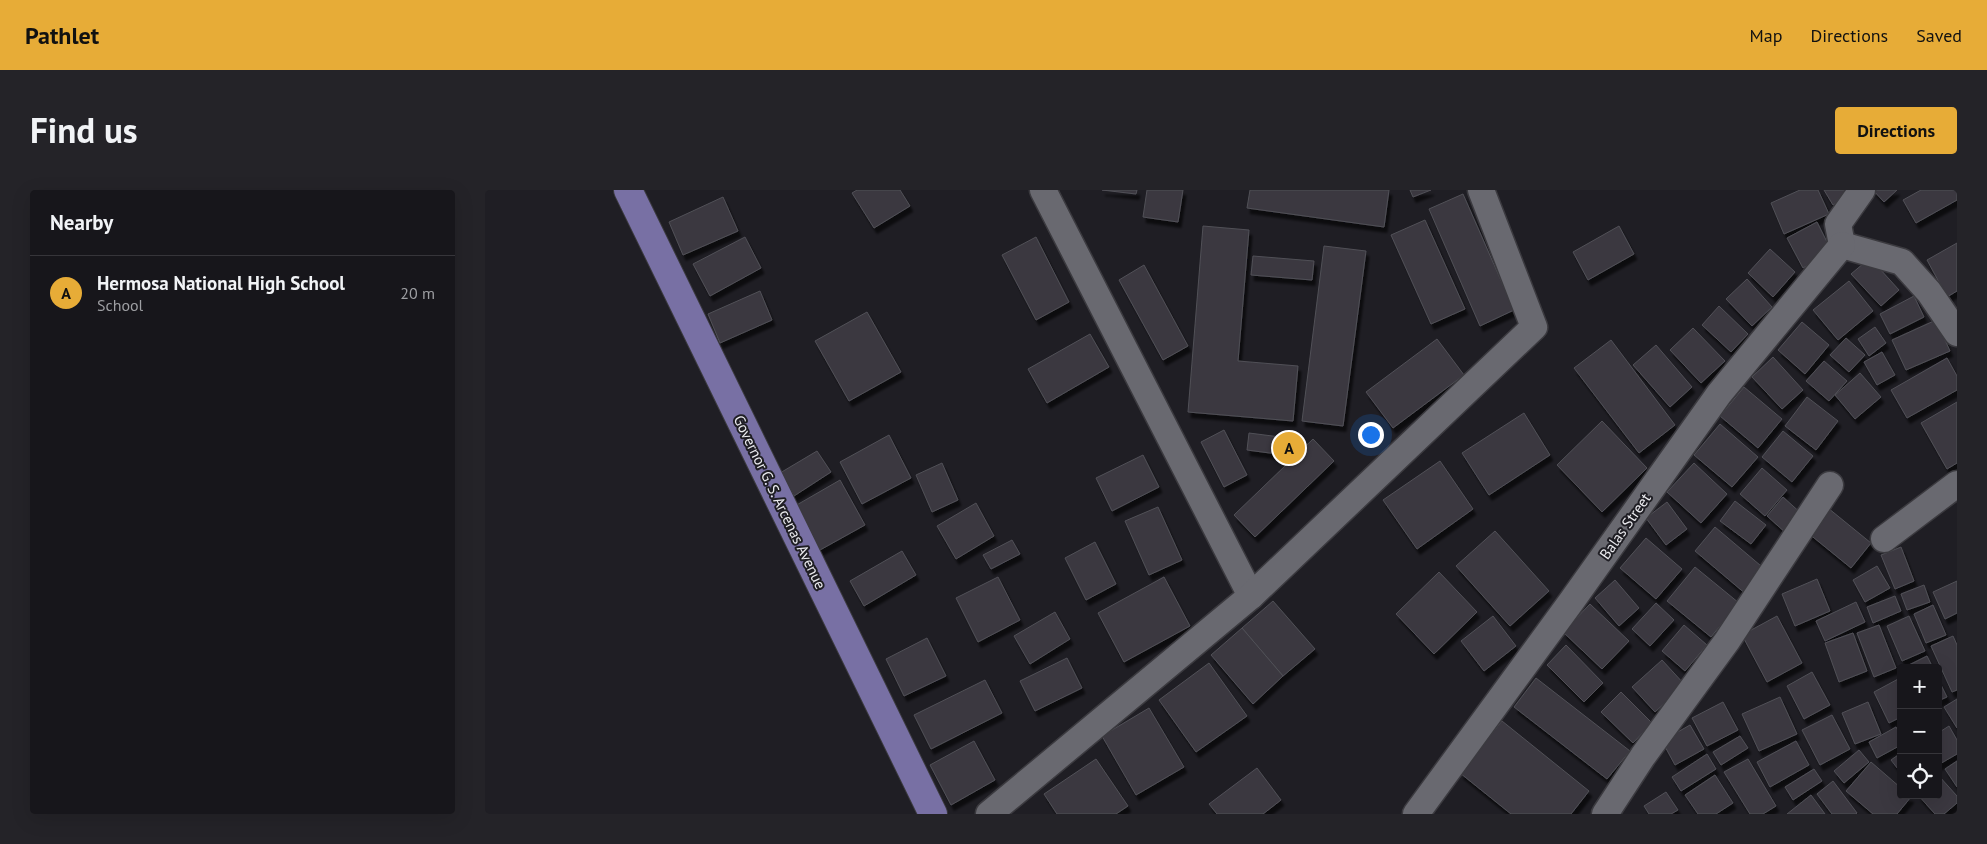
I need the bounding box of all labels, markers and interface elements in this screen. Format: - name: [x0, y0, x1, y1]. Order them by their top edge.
- text: Pathlet: [25, 20, 99, 51]
- text: Map: [1750, 24, 1782, 47]
- text: Directions: [1810, 24, 1888, 47]
- text: Saved: [1916, 24, 1962, 47]
- text: Find us: [30, 107, 138, 153]
- button: Directions: [1835, 107, 1957, 154]
- text: Nearby: [50, 209, 113, 236]
- text: Hermosa National High School: [97, 271, 345, 295]
- text: A: [61, 283, 71, 303]
- text: 20 m: [400, 283, 435, 303]
- text: School: [97, 295, 143, 315]
- street label: Governor G. S. Arcenas Avenue: [730, 412, 830, 592]
- your location: [1358, 422, 1384, 448]
- pin: A: [1273, 429, 1305, 467]
- street label: Balas Street: [1595, 489, 1655, 563]
- map controls: [1897, 664, 1942, 799]
- button: +: [1897, 664, 1942, 709]
- button: −: [1897, 709, 1942, 754]
- button: locate: [1897, 754, 1942, 799]

